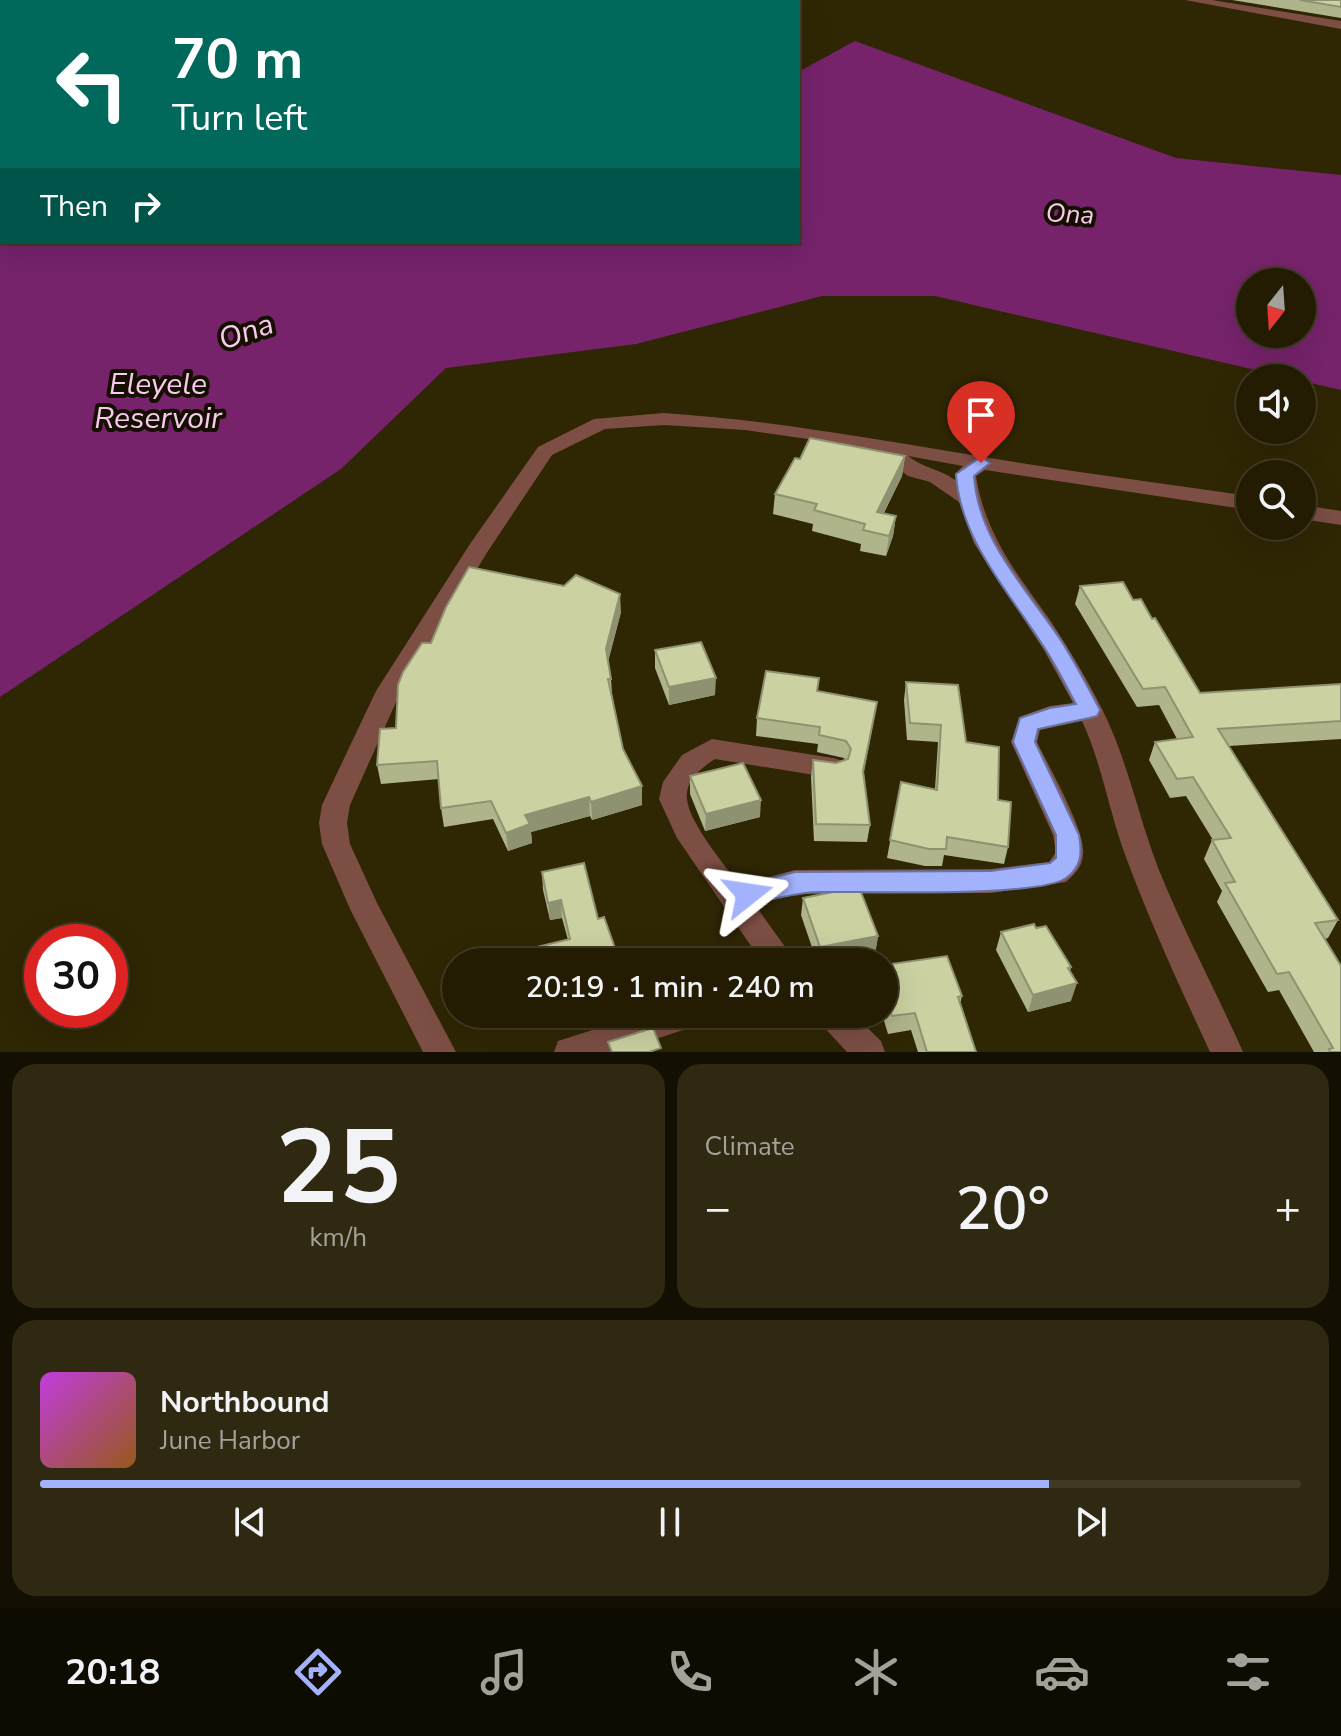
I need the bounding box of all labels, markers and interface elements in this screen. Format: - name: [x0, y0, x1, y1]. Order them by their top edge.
- text: 70 m: [172, 21, 303, 98]
- icon: left: [40, 32, 144, 136]
- text: Turn left: [172, 94, 307, 143]
- icon: right: [124, 184, 168, 228]
- text: Then: [40, 186, 108, 227]
- water label: Ona: [1045, 195, 1095, 233]
- north arrow: [1236, 268, 1316, 348]
- map controls: [1236, 268, 1316, 540]
- water label: Ona: [213, 304, 279, 360]
- water label: Eleyele Reservoir: [94, 364, 223, 439]
- button: sound: [1236, 364, 1316, 444]
- pin: [947, 381, 1015, 463]
- icon: arrive: [959, 393, 1003, 437]
- button: search: [1236, 460, 1316, 540]
- position arrow: [706, 852, 790, 936]
- speed limit sign: 30: [24, 924, 128, 1028]
- text: 20:19 · 1 min · 240 m: [525, 967, 815, 1008]
- text: 25: [276, 1097, 401, 1239]
- text: Climate: [705, 1129, 795, 1164]
- text: 20°: [956, 1168, 1050, 1250]
- text: −: [705, 1179, 731, 1239]
- text: +: [1275, 1179, 1301, 1239]
- text: km/h: [310, 1220, 367, 1255]
- text: Northbound: [160, 1382, 330, 1423]
- text: June Harbor: [160, 1423, 300, 1458]
- icon: previous: [228, 1500, 272, 1544]
- icon: pause: [648, 1500, 692, 1544]
- icon: next: [1069, 1500, 1113, 1544]
- icon: directions: [290, 1644, 346, 1700]
- icon: music: [476, 1644, 532, 1700]
- icon: phone: [662, 1644, 718, 1700]
- icon: climate: [848, 1644, 904, 1700]
- icon: car: [1034, 1644, 1090, 1700]
- icon: filters: [1220, 1644, 1276, 1700]
- text: 20:18: [65, 1648, 160, 1697]

